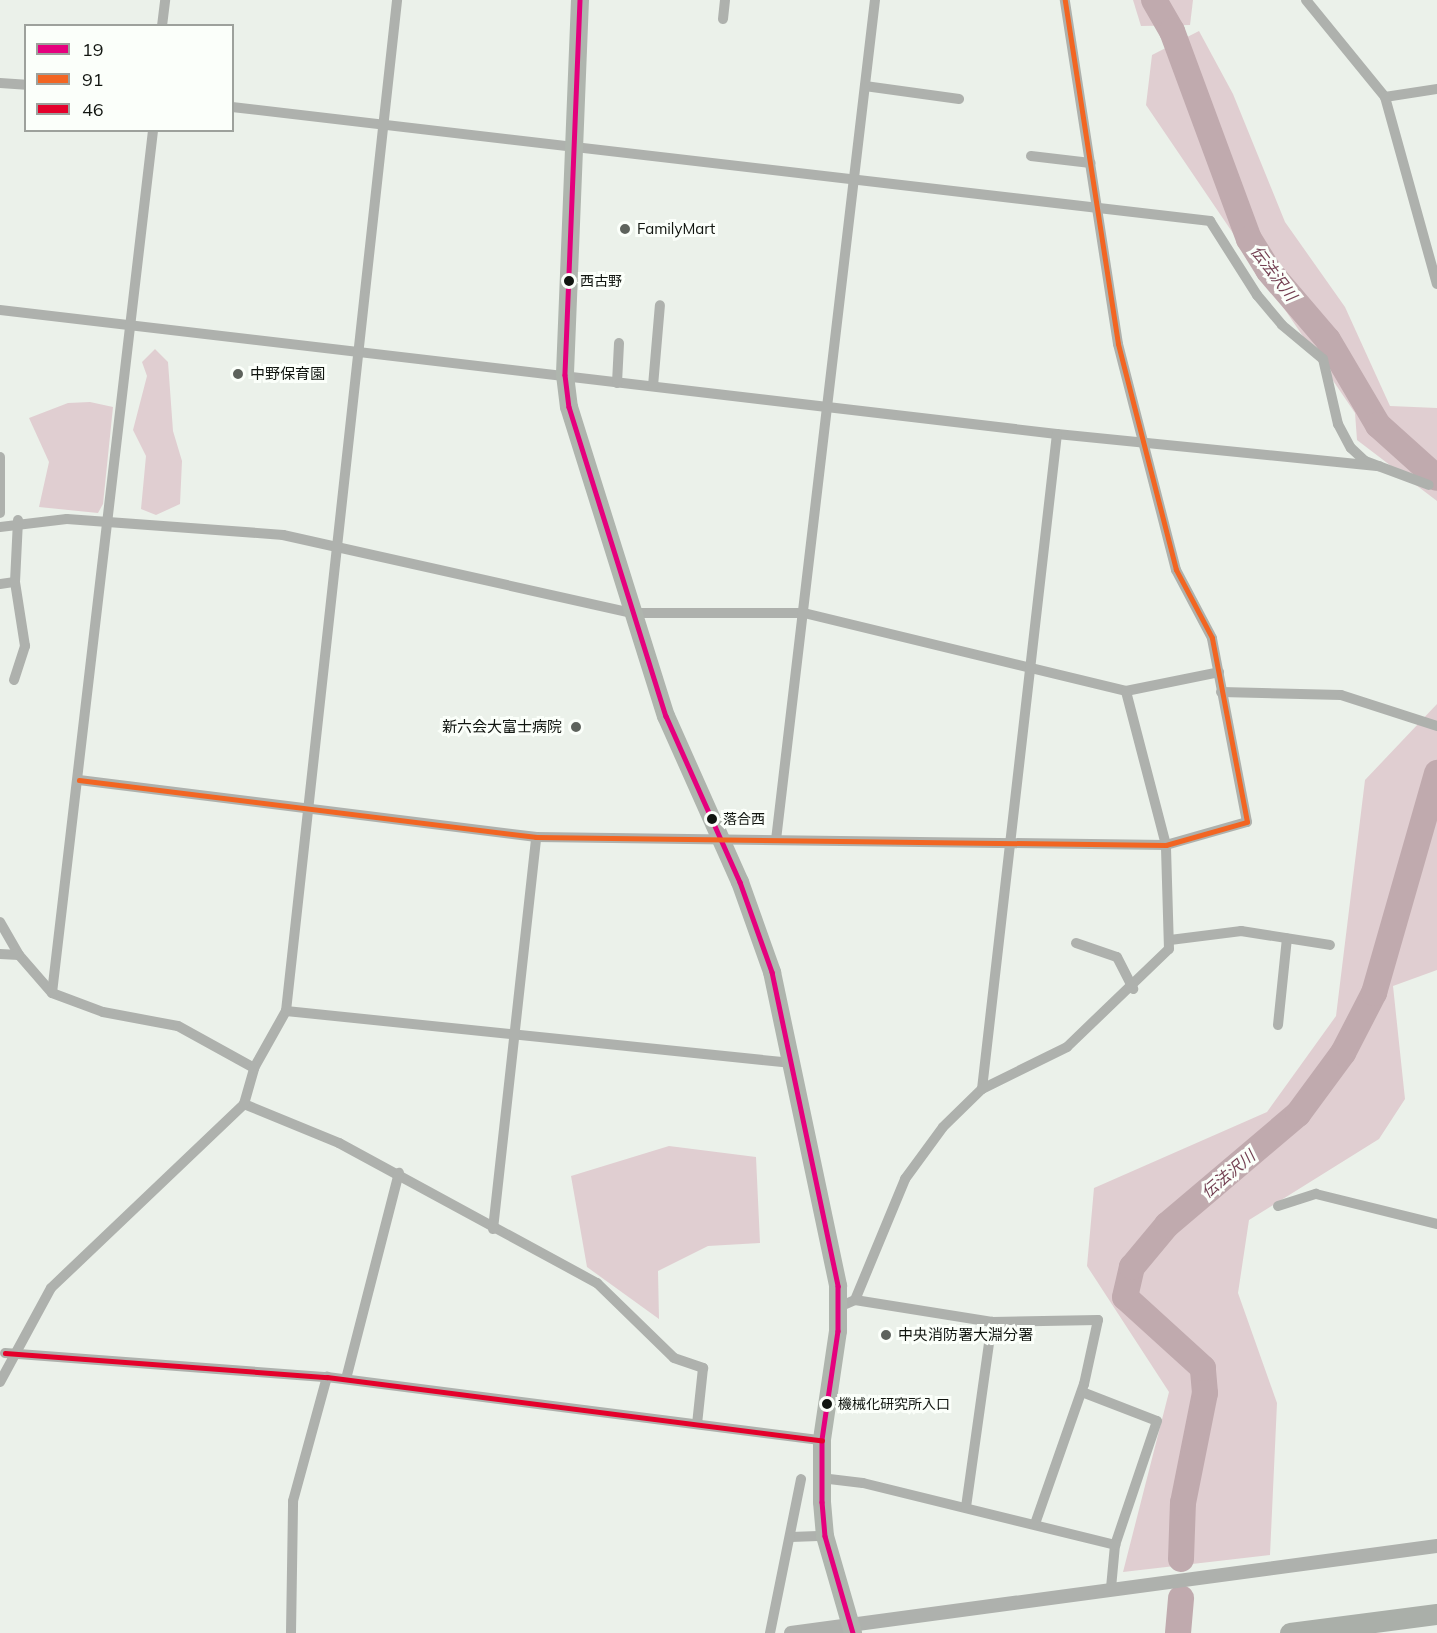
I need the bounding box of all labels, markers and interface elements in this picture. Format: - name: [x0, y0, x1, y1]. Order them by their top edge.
- legend: [24, 24, 234, 132]
- text: 19: [82, 38, 104, 61]
- text: 91: [82, 68, 104, 91]
- text: 46: [82, 98, 104, 121]
- place label: FamilyMart: [637, 220, 715, 238]
- marker: FamilyMart: [618, 222, 632, 236]
- water label: 伝法沢川: [1247, 242, 1301, 304]
- place label: 西古野: [580, 273, 622, 289]
- marker: 西古野: [563, 275, 575, 287]
- place label: 中野保育園: [250, 365, 325, 383]
- marker: 中野保育園: [231, 367, 245, 381]
- place label: 新六会大富士病院: [442, 718, 562, 736]
- marker: 新六会大富士病院: [567, 718, 585, 736]
- place label: 落合西: [723, 811, 765, 827]
- marker: 落合西: [706, 813, 718, 825]
- water label: 伝法沢川: [1197, 1146, 1259, 1202]
- place label: 中央消防署大淵分署: [898, 1326, 1033, 1344]
- marker: 中央消防署大淵分署: [879, 1328, 893, 1342]
- place label: 機械化研究所入口: [838, 1396, 950, 1412]
- marker: 機械化研究所入口: [821, 1398, 833, 1410]

